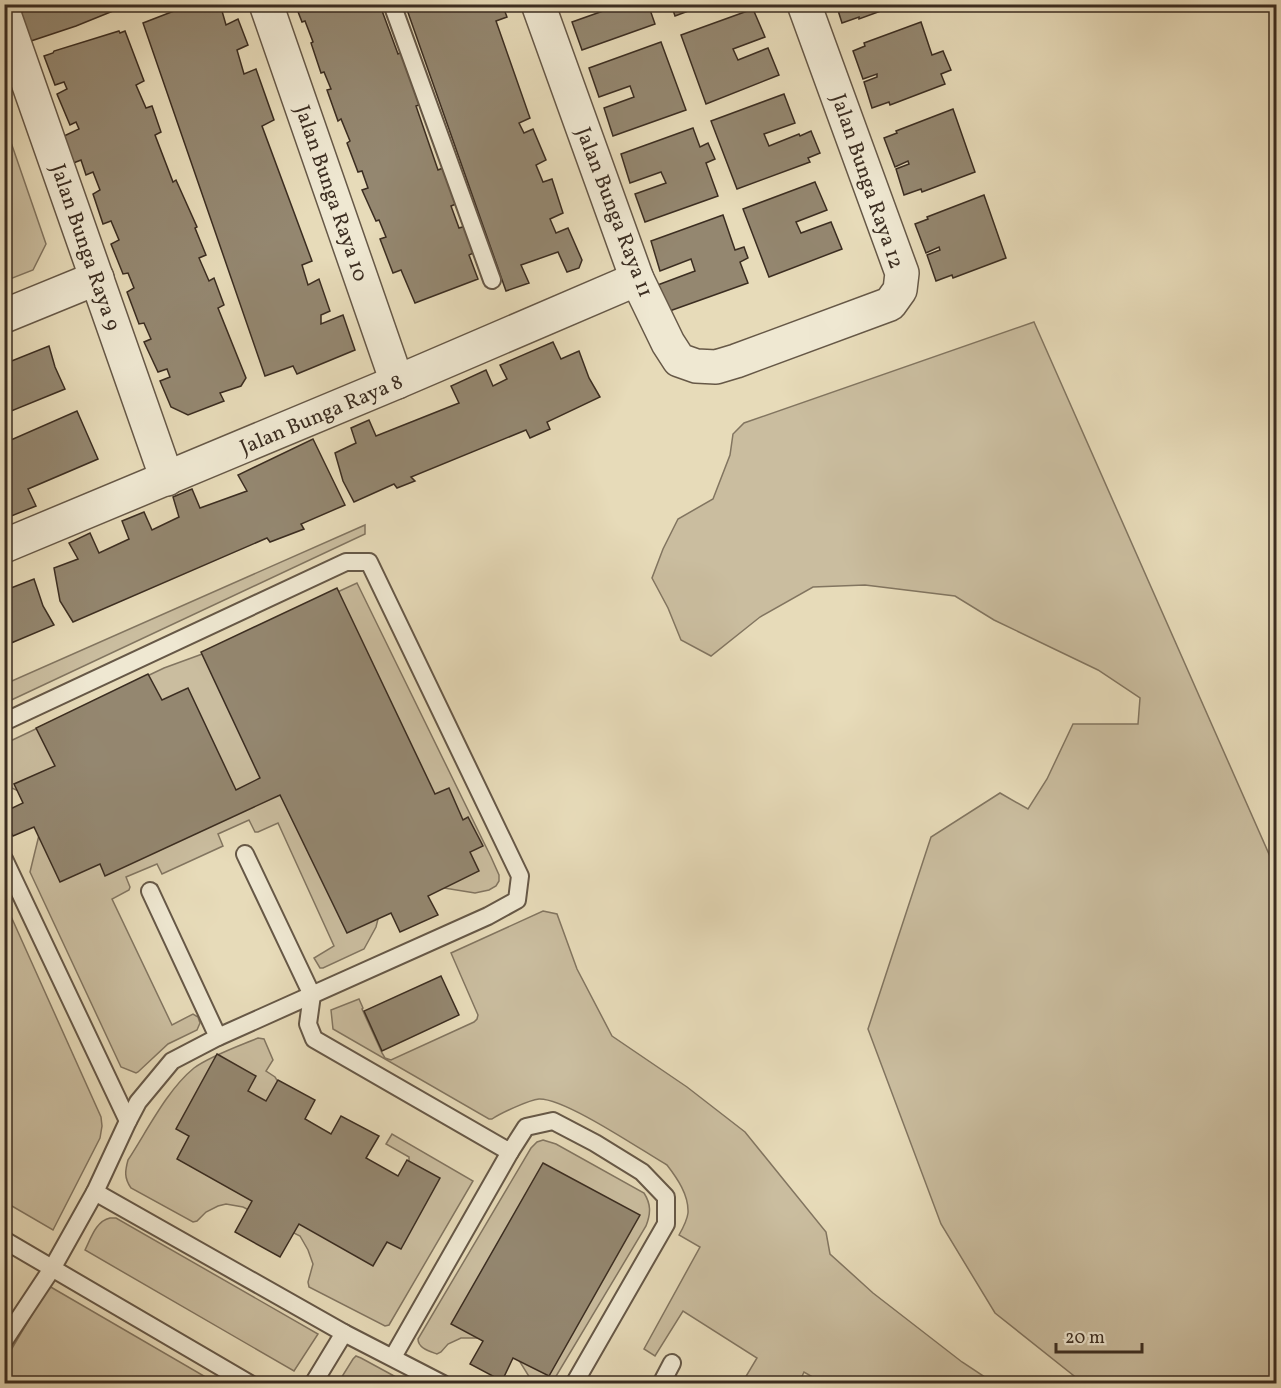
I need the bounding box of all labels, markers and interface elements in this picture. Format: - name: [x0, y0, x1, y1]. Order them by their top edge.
- street label: Jalan Bunga Raya 12: [823, 90, 910, 273]
- street label: Jalan Bunga Raya 10: [287, 101, 374, 286]
- street label: Jalan Bunga Raya 11: [568, 123, 659, 302]
- street label: Jalan Bunga Raya 9: [42, 160, 127, 335]
- street label: Jalan Bunga Raya 8: [236, 368, 408, 463]
- scale bar: [1056, 1316, 1142, 1354]
- text: 20 m: [1065, 1326, 1105, 1351]

